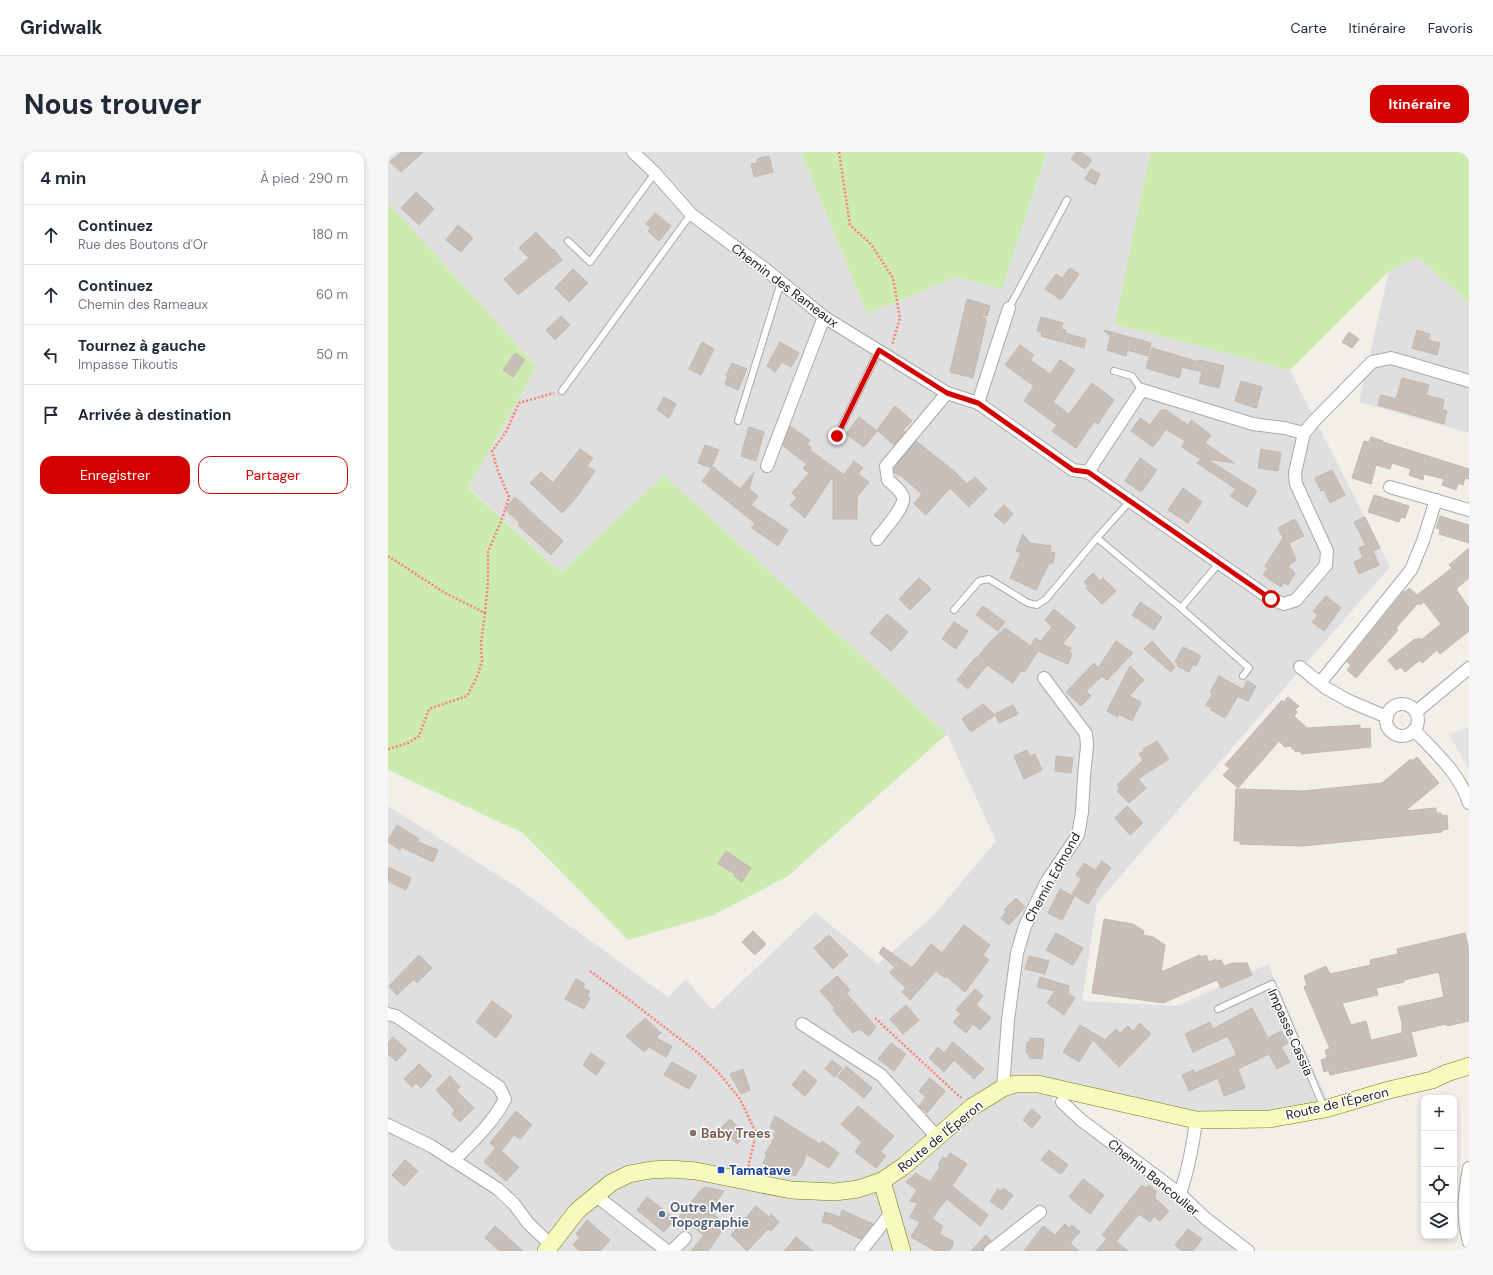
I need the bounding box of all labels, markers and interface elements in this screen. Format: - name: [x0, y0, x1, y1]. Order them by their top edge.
- text: Gridwalk: [20, 15, 102, 40]
- text: Carte: [1291, 19, 1327, 37]
- text: Itinéraire: [1349, 19, 1406, 37]
- text: Favoris: [1428, 19, 1473, 37]
- button: Itinéraire: [1370, 85, 1469, 123]
- text: Nous trouver: [24, 86, 201, 123]
- text: 4 min: [40, 167, 86, 189]
- text: À pied · 290 m: [260, 170, 348, 187]
- text: Continuez: [78, 216, 153, 236]
- icon: ahead: [40, 224, 62, 246]
- text: 180 m: [312, 226, 348, 243]
- text: Rue des Boutons d'Or: [78, 236, 208, 253]
- street label: Chemin des Rameaux: [728, 240, 842, 332]
- text: Continuez: [78, 276, 153, 296]
- icon: ahead: [40, 284, 62, 306]
- text: 60 m: [316, 286, 348, 303]
- text: Chemin des Rameaux: [78, 296, 208, 313]
- text: Tournez à gauche: [78, 336, 206, 356]
- icon: left: [40, 344, 62, 366]
- text: 50 m: [316, 346, 348, 363]
- text: Impasse Tikoutis: [78, 356, 178, 373]
- icon: arrive: [40, 404, 62, 426]
- text: Arrivée à destination: [78, 405, 231, 425]
- route end: [828, 427, 846, 445]
- button: Enregistrer: [40, 456, 190, 494]
- button: Partager: [198, 456, 348, 494]
- route start: [1262, 590, 1280, 608]
- street label: Chemin Edmond: [1021, 829, 1084, 925]
- street label: Impasse Cassia: [1264, 986, 1317, 1078]
- street label: Route de l'Éperon: [1284, 1082, 1390, 1124]
- map controls: [1421, 1095, 1457, 1239]
- button: +: [1421, 1095, 1457, 1131]
- street label: Route de l'Éperon: [894, 1096, 986, 1176]
- place label: Baby Trees: [701, 1125, 771, 1142]
- marker: Baby Trees: [688, 1128, 698, 1138]
- button: −: [1421, 1131, 1457, 1167]
- street label: Chemin Bancoulier: [1104, 1135, 1203, 1220]
- place label: Tamatave: [729, 1162, 791, 1179]
- marker: Tamatave: [716, 1165, 726, 1175]
- button: locate: [1421, 1167, 1457, 1203]
- place label: Outre Mer Topographie: [670, 1199, 749, 1231]
- button: layers: [1421, 1203, 1457, 1239]
- marker: Outre Mer Topographie: [657, 1209, 667, 1219]

